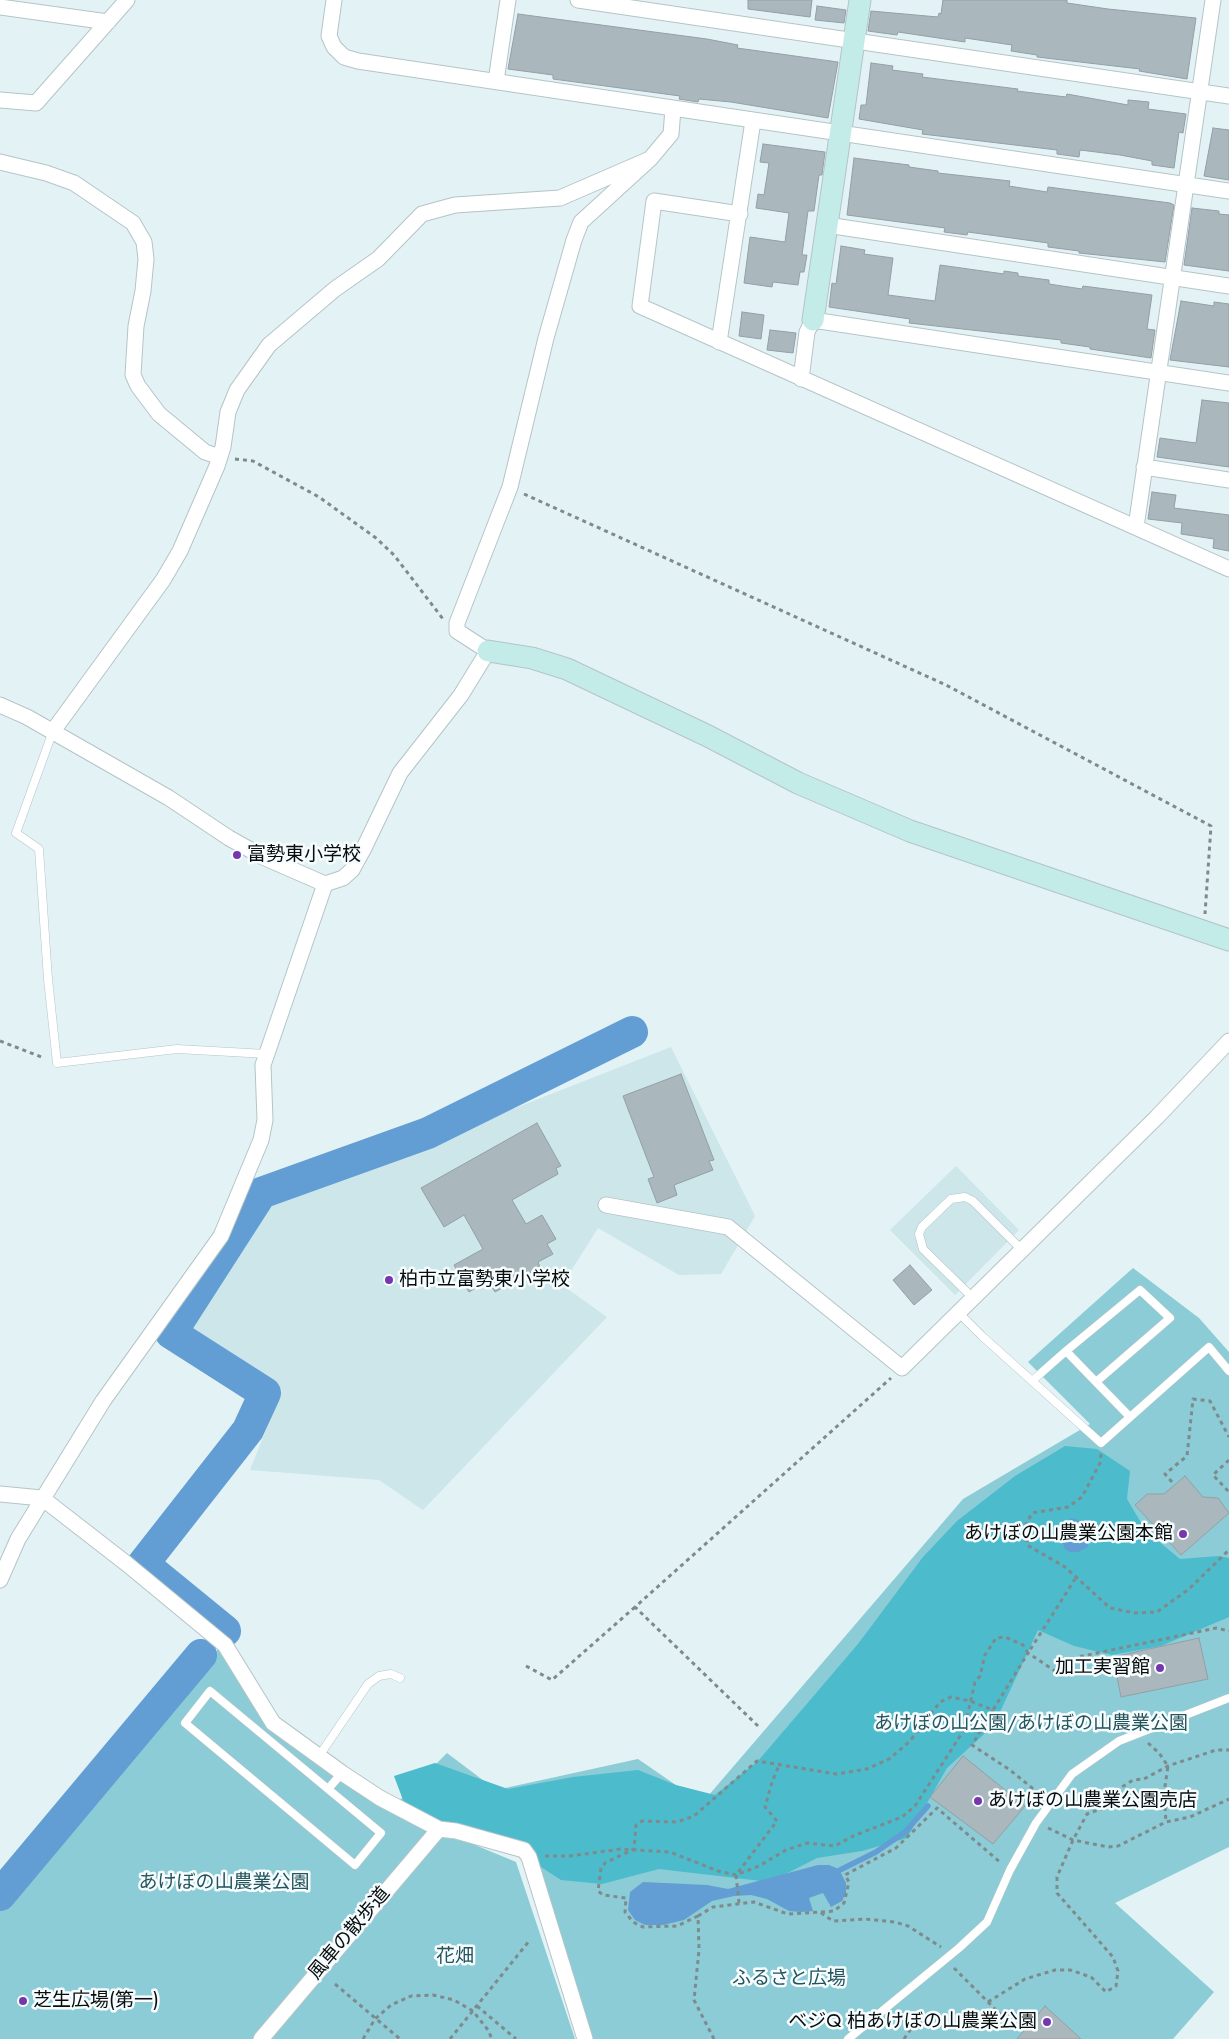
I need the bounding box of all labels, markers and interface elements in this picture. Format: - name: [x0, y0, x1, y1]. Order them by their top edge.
- place label: 富勢東小学校: [247, 844, 361, 866]
- marker: 富勢東小学校: [231, 849, 243, 861]
- place label: 柏市立富勢東小学校: [399, 1269, 570, 1291]
- marker: 柏市立富勢東小学校: [383, 1274, 395, 1286]
- place label: あけぼの山農業公園本館: [964, 1523, 1173, 1545]
- marker: あけぼの山農業公園本館: [1177, 1528, 1189, 1540]
- place label: 加工実習館: [1055, 1657, 1150, 1679]
- marker: 加工実習館: [1154, 1662, 1166, 1674]
- park label: あけぼの山公園/あけぼの山農業公園: [874, 1713, 1188, 1735]
- place label: あけぼの山農業公園売店: [988, 1790, 1197, 1812]
- marker: あけぼの山農業公園売店: [972, 1795, 984, 1807]
- park label: あけぼの山農業公園: [139, 1872, 309, 1894]
- street label: 風車の散歩道: [305, 1883, 395, 1985]
- park label: 花畑: [436, 1946, 474, 1968]
- park label: ふるさと広場: [732, 1968, 846, 1990]
- place label: 芝生広場(第一): [33, 1990, 159, 2012]
- marker: 芝生広場(第一): [17, 1995, 29, 2007]
- place label: ベジQ 柏あけぼの山農業公園: [788, 2011, 1037, 2033]
- marker: ベジQ 柏あけぼの山農業公園: [1041, 2016, 1053, 2028]

